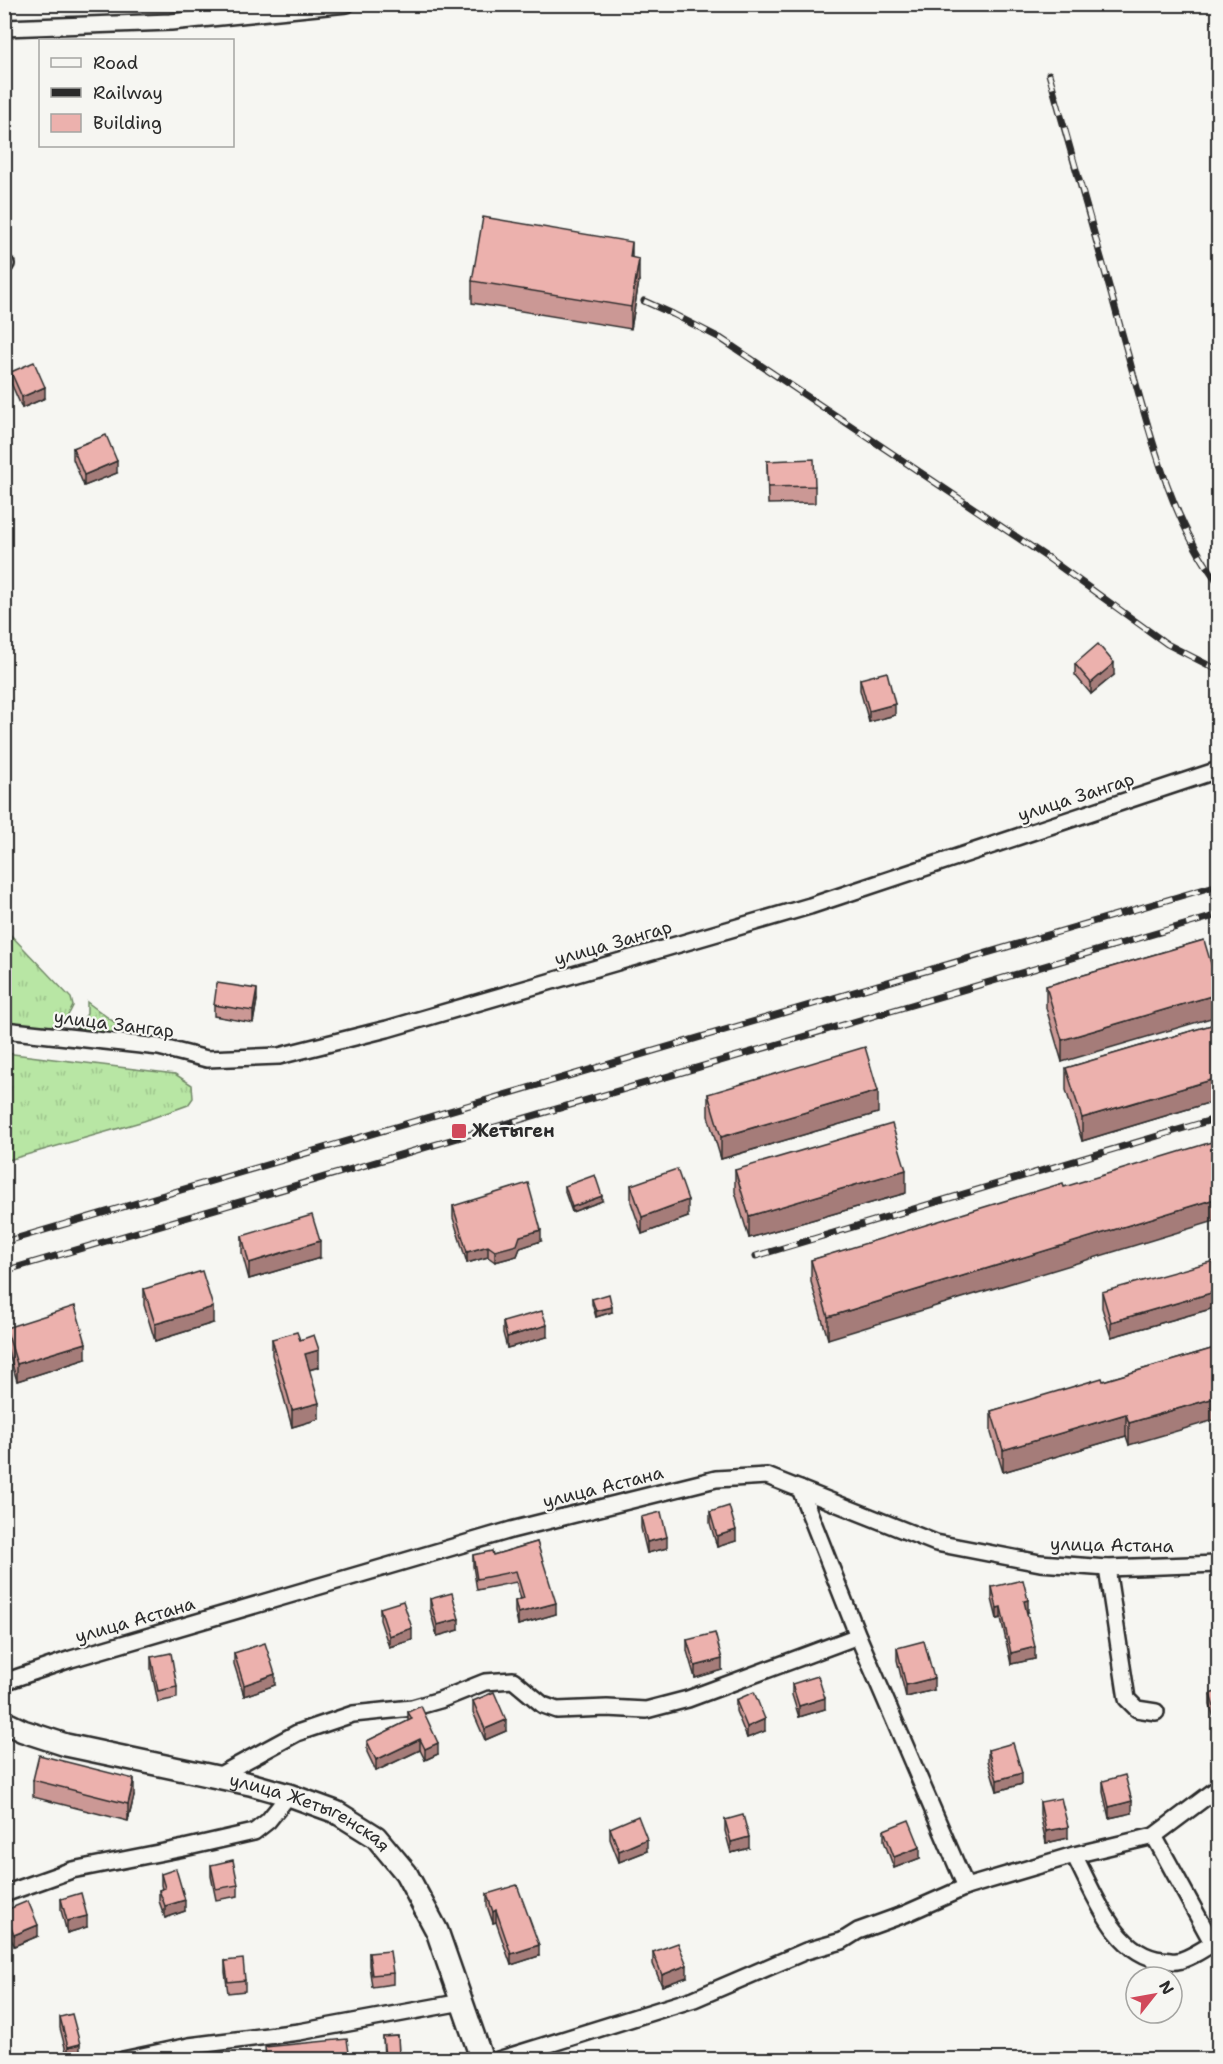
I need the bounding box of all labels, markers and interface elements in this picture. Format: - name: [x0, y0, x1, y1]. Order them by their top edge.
- legend: [39, 39, 234, 147]
- text: Road: [93, 51, 138, 75]
- text: Railway: [93, 81, 163, 105]
- text: Building: [93, 111, 162, 135]
- street label: улица Зангар: [1015, 767, 1137, 827]
- street label: улица Зангар: [551, 915, 675, 971]
- street label: улица Зангар: [52, 1005, 176, 1043]
- place label: Жетыген: [472, 1119, 555, 1143]
- marker: Жетыген: [450, 1122, 468, 1140]
- street label: улица Астана: [540, 1460, 666, 1514]
- street label: улица Астана: [1050, 1532, 1174, 1558]
- street label: улица Астана: [72, 1591, 198, 1649]
- street label: улица Жетыгенская: [227, 1768, 396, 1857]
- north arrow: [1124, 1965, 1184, 2025]
- text: N: [1154, 1977, 1179, 1998]

